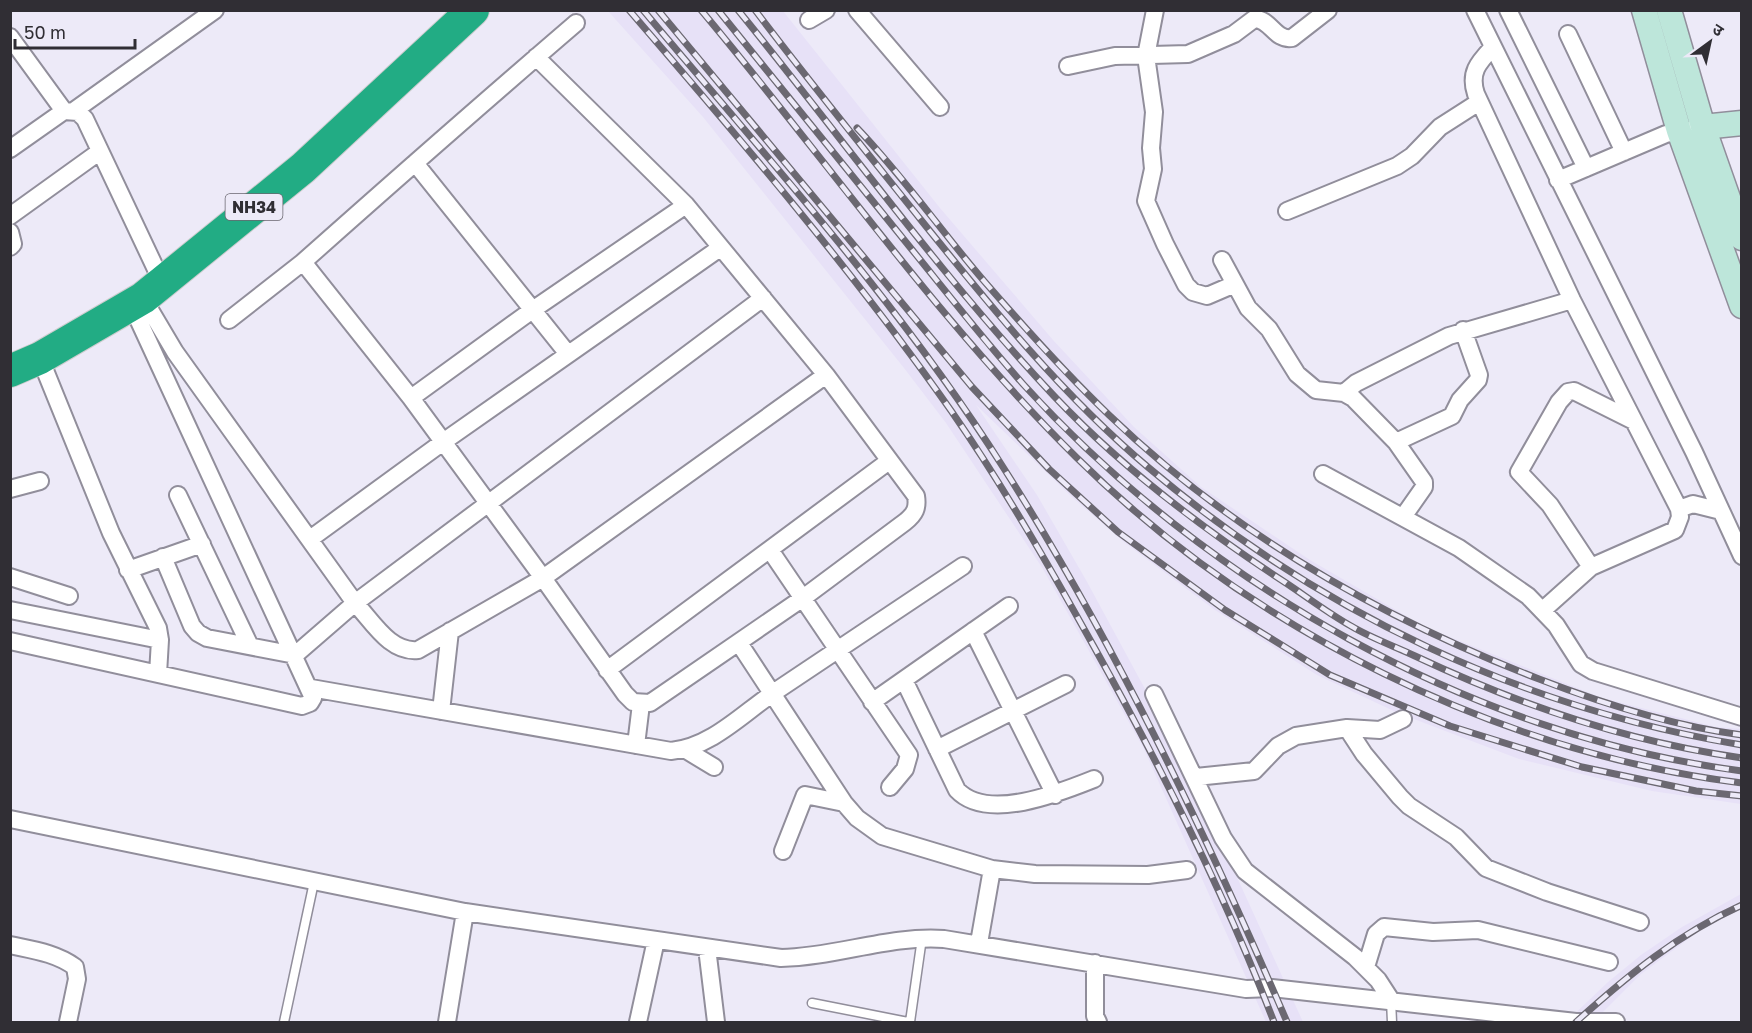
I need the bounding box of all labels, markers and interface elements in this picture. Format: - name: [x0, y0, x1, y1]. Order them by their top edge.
- scale bar: [15, 12, 135, 50]
- north arrow: [1680, 12, 1740, 72]
- text: उ: [1709, 18, 1728, 41]
- text: 50 m: [24, 21, 66, 43]
- road number: NH34: [226, 194, 282, 220]

